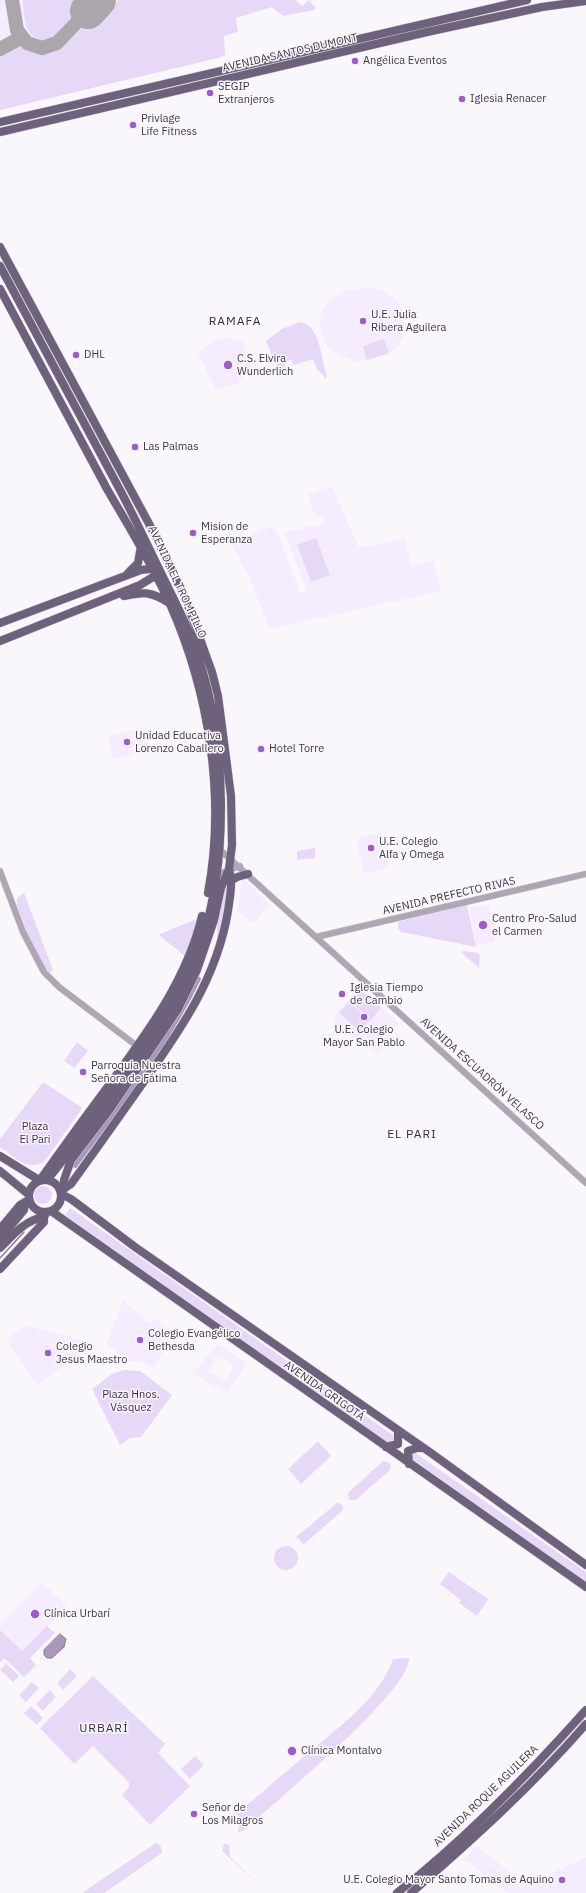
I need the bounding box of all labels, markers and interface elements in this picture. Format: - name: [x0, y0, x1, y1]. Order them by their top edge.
- street label: AVENIDA SANTOS DUMONT: [221, 31, 359, 75]
- place label: Angélica Eventos: [363, 54, 447, 68]
- marker: Angélica Eventos: [350, 56, 360, 66]
- place label: SEGIP Extranjeros: [218, 80, 274, 106]
- marker: SEGIP Extranjeros: [205, 88, 215, 98]
- place label: Iglesia Renacer: [470, 92, 546, 106]
- marker: Iglesia Renacer: [457, 94, 467, 104]
- place label: Privlage Life Fitness: [141, 112, 197, 138]
- marker: Privlage Life Fitness: [128, 120, 138, 130]
- place label: U.E. Julia Ribera Aguilera: [371, 308, 446, 334]
- district label: RAMAFA: [209, 315, 261, 329]
- marker: U.E. Julia Ribera Aguilera: [358, 316, 368, 326]
- place label: DHL: [84, 348, 105, 362]
- marker: DHL: [71, 350, 81, 360]
- place label: C.S. Elvira Wunderlich: [237, 352, 293, 378]
- marker: C.S. Elvira Wunderlich: [222, 359, 234, 371]
- place label: Las Palmas: [143, 440, 199, 454]
- marker: Las Palmas: [130, 442, 140, 452]
- place label: Mision de Esperanza: [201, 520, 252, 546]
- street label: AVENIDA EL TROMPILLO: [145, 524, 209, 640]
- marker: Mision de Esperanza: [188, 528, 198, 538]
- place label: Unidad Educativa Lorenzo Caballero: [135, 729, 224, 755]
- marker: Unidad Educativa Lorenzo Caballero: [122, 737, 132, 747]
- place label: Hotel Torre: [269, 742, 324, 756]
- marker: Hotel Torre: [256, 744, 266, 754]
- place label: U.E. Colegio Alfa y Omega: [379, 835, 444, 861]
- marker: U.E. Colegio Alfa y Omega: [366, 843, 376, 853]
- street label: AVENIDA PREFECTO RIVAS: [381, 874, 517, 918]
- place label: Centro Pro-Salud el Carmen: [492, 912, 577, 938]
- marker: Centro Pro-Salud el Carmen: [477, 919, 489, 931]
- place label: Iglesia Tiempo de Cambio: [350, 981, 423, 1007]
- marker: Iglesia Tiempo de Cambio: [337, 989, 347, 999]
- marker: U.E. Colegio Mayor San Pablo: [359, 1012, 369, 1022]
- street label: AVENIDA ESCUADRÓN VELASCO: [417, 1015, 547, 1133]
- place label: U.E. Colegio Mayor San Pablo: [323, 1023, 405, 1049]
- place label: Parroquia Nuestra Señora de Fátima: [91, 1059, 181, 1085]
- marker: Parroquia Nuestra Señora de Fátima: [78, 1067, 88, 1077]
- park label: Plaza El Pari: [19, 1120, 51, 1146]
- district label: EL PARI: [387, 1128, 437, 1142]
- place label: Colegio Evangélico Bethesda: [148, 1327, 240, 1353]
- marker: Colegio Evangélico Bethesda: [135, 1335, 145, 1345]
- place label: Colegio Jesus Maestro: [56, 1340, 127, 1366]
- marker: Colegio Jesus Maestro: [43, 1348, 53, 1358]
- street label: AVENIDA GRIGOTÁ: [281, 1358, 367, 1424]
- park label: Plaza Hnos. Vásquez: [102, 1388, 160, 1414]
- place label: Clínica Urbarí: [44, 1607, 110, 1621]
- marker: Clínica Urbarí: [29, 1608, 41, 1620]
- district label: URBARÍ: [79, 1722, 129, 1736]
- street label: AVENIDA ROQUE AGUILERA: [431, 1743, 541, 1849]
- place label: Clínica Montalvo: [301, 1744, 382, 1758]
- marker: Clínica Montalvo: [286, 1745, 298, 1757]
- place label: Señor de Los Milagros: [202, 1801, 263, 1827]
- marker: Señor de Los Milagros: [189, 1809, 199, 1819]
- place label: U.E. Colegio Mayor Santo Tomas de Aquino: [343, 1873, 554, 1887]
- marker: U.E. Colegio Mayor Santo Tomas de Aquino: [557, 1875, 567, 1885]

